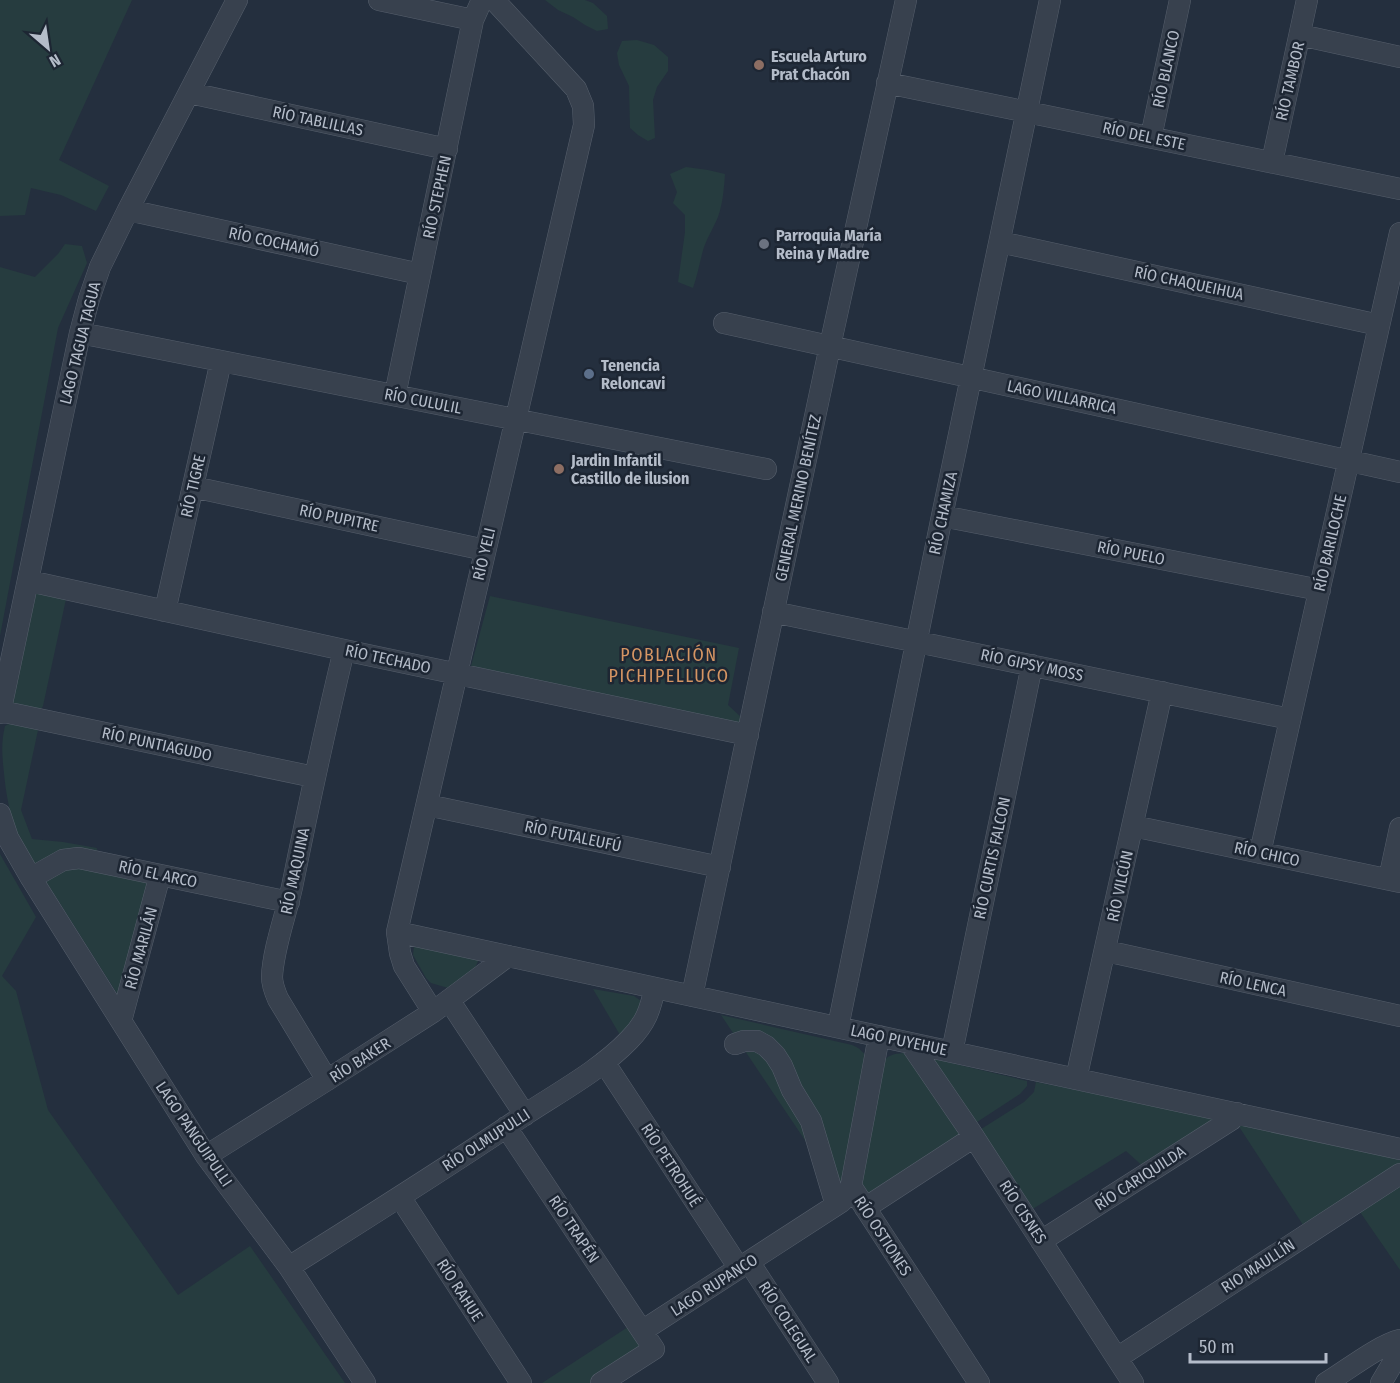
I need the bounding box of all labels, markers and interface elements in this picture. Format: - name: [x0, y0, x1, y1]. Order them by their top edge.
- north arrow: [18, 18, 78, 78]
- street label: RÍO BLANCO: [1149, 29, 1183, 109]
- street label: RÍO TAMBOR: [1272, 39, 1308, 122]
- place label: Escuela Arturo Prat Chacón: [771, 47, 867, 84]
- text: N: [46, 50, 64, 71]
- marker: Escuela Arturo Prat Chacón: [752, 58, 766, 72]
- street label: RÍO TABLILLAS: [271, 102, 365, 140]
- street label: RÍO DEL ESTE: [1101, 118, 1187, 154]
- street label: RÍO STEPHEN: [419, 154, 455, 240]
- street label: RÍO COCHAMÓ: [227, 223, 321, 261]
- place label: Parroquia María Reina y Madre: [776, 226, 882, 263]
- marker: Parroquia María Reina y Madre: [757, 237, 771, 251]
- street label: RÍO CHAQUEIHUA: [1133, 262, 1246, 304]
- street label: LAGO TAGUA TAGUA: [56, 279, 105, 406]
- place label: Tenencia Reloncavi: [601, 356, 665, 393]
- marker: Tenencia Reloncavi: [582, 367, 596, 381]
- street label: LAGO VILLARRICA: [1006, 376, 1119, 418]
- street label: RÍO CULULIL: [383, 384, 463, 418]
- street label: GENERAL MERINO BENÍTEZ: [771, 413, 825, 583]
- place label: Jardin Infantil Castillo de ilusion: [570, 451, 689, 488]
- street label: RÍO TIGRE: [177, 453, 209, 519]
- marker: Jardin Infantil Castillo de ilusion: [552, 462, 566, 476]
- street label: RÍO CHAMIZA: [925, 469, 961, 556]
- street label: RÍO BARILOCHE: [1310, 493, 1350, 593]
- street label: RÍO PUPITRE: [298, 500, 380, 536]
- street label: RÍO YELI: [469, 526, 499, 582]
- street label: RÍO PUELO: [1096, 537, 1166, 569]
- street label: RÍO TECHADO: [343, 641, 433, 677]
- district label: POBLACIÓN PICHIPELLUCO: [609, 644, 729, 687]
- street label: RÍO GIPSY MOSS: [979, 645, 1085, 685]
- street label: RÍO PUNTIAGUDO: [100, 723, 214, 765]
- street label: RÍO CURTIS FALCON: [970, 795, 1014, 921]
- street label: RÍO FUTALEUFÚ: [523, 816, 623, 856]
- street label: RÍO MAQUINA: [277, 825, 314, 916]
- street label: RÍO CHICO: [1232, 838, 1302, 870]
- street label: RÍO VILCÚN: [1103, 849, 1137, 923]
- street label: RÍO EL ARCO: [117, 856, 199, 892]
- street label: RÍO MARILÁN: [121, 905, 161, 991]
- street label: RÍO LENCA: [1218, 968, 1289, 1000]
- street label: LAGO PUYEHUE: [849, 1021, 949, 1059]
- street label: RÍO BAKER: [326, 1033, 394, 1087]
- street label: LAGO PANGUIPULLI: [152, 1078, 236, 1190]
- street label: RÍO OLMUPULLI: [439, 1105, 533, 1175]
- street label: RÍO PETROHUÉ: [637, 1120, 705, 1210]
- street label: RÍO CARIQUILDA: [1091, 1141, 1189, 1214]
- street label: RÍO CISNES: [995, 1177, 1051, 1247]
- street label: RÍO TRAPÉN: [545, 1192, 603, 1266]
- street label: RÍO OSTIONES: [850, 1193, 916, 1279]
- street label: RIO MAULLÍN: [1218, 1235, 1298, 1297]
- street label: LAGO RUPANCO: [667, 1250, 761, 1320]
- street label: RÍO RAHUE: [433, 1255, 487, 1325]
- street label: RÍO COLEGUAL: [755, 1278, 821, 1366]
- scale bar: [1190, 1326, 1326, 1364]
- text: 50 m: [1199, 1336, 1235, 1358]

